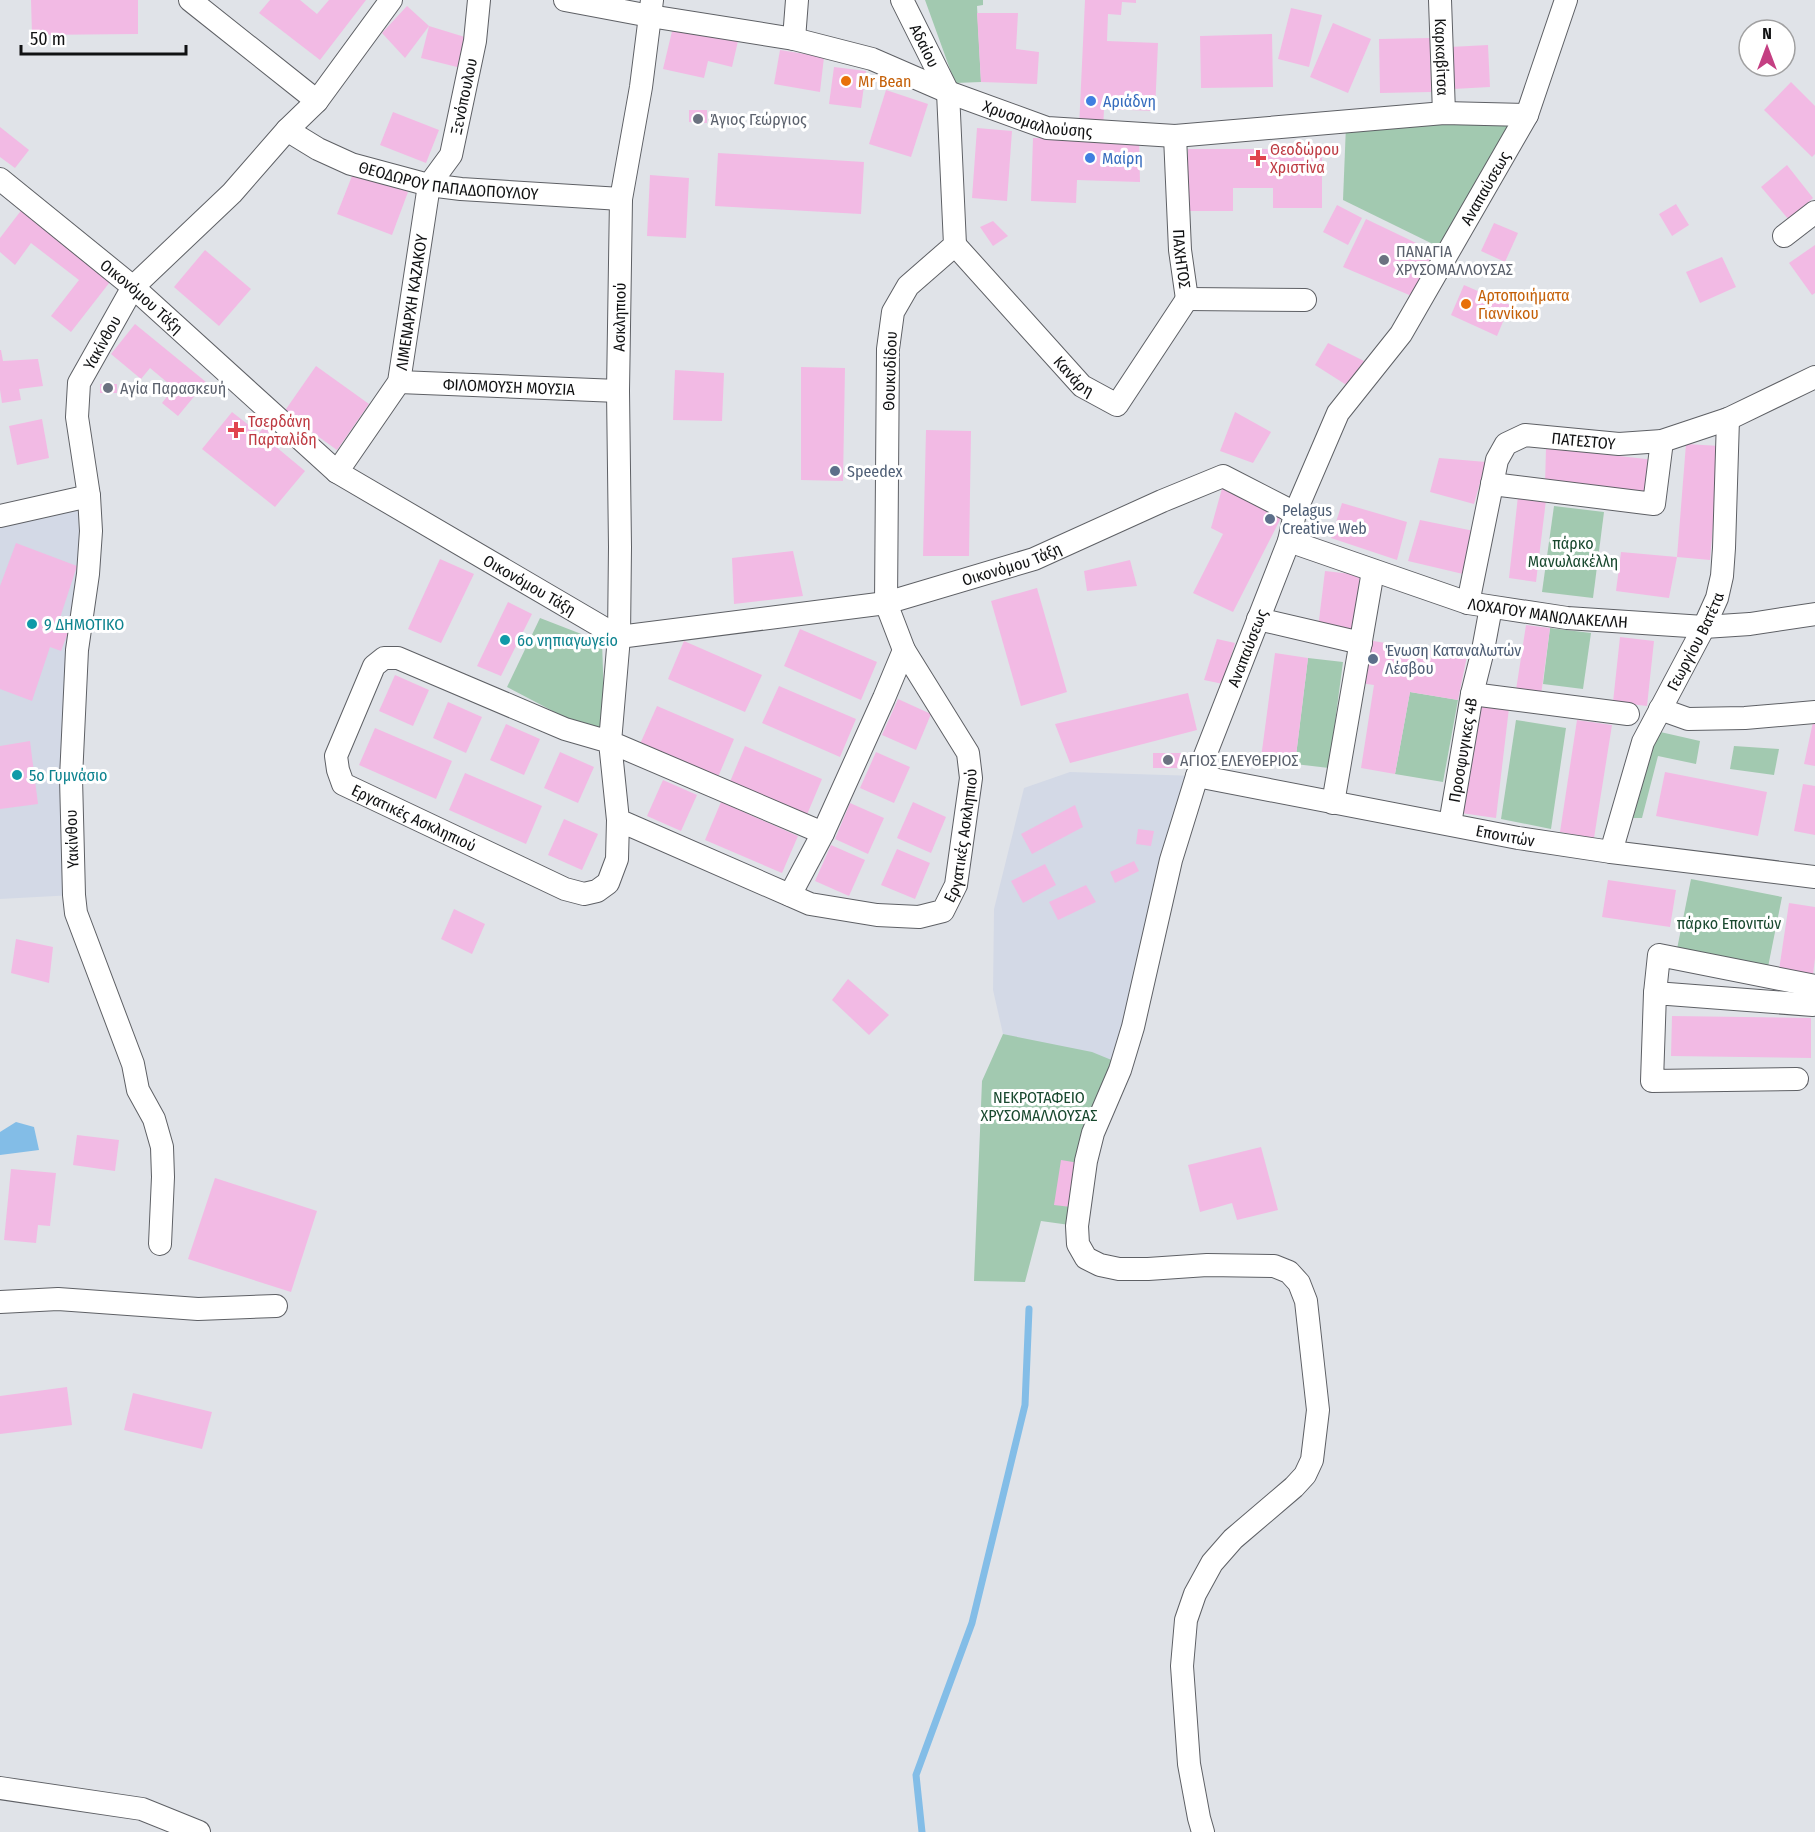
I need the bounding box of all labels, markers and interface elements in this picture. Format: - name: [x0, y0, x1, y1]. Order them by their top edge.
- scale bar: [21, 18, 186, 56]
- street label: Καρκαβίτσα: [1431, 18, 1453, 96]
- north arrow: [1737, 18, 1797, 78]
- street label: Αδαίου: [906, 21, 944, 70]
- text: N: [1762, 24, 1772, 43]
- text: 50 m: [30, 28, 66, 50]
- street label: Ξενόπουλου: [446, 56, 481, 136]
- place label: Mr Bean: [858, 72, 912, 91]
- marker: Mr Bean: [839, 74, 853, 88]
- place label: Αριάδνη: [1103, 92, 1156, 111]
- marker: Αριάδνη: [1084, 94, 1098, 108]
- street label: Χρυσομαλλούσης: [980, 96, 1093, 140]
- place label: Άγιος Γεώργιος: [710, 110, 807, 129]
- marker: Άγιος Γεώργιος: [691, 112, 705, 126]
- place label: Θεοδώρου Χριστίνα: [1270, 140, 1339, 177]
- street label: Αναπαύσεως: [1456, 147, 1514, 228]
- place label: Μαίρη: [1102, 149, 1143, 168]
- marker: Μαίρη: [1083, 151, 1097, 165]
- marker: Θεοδώρου Χριστίνα: [1251, 151, 1265, 165]
- street label: ΘΕΟΔΩΡΟΥ ΠΑΠΑΔΟΠΟΥΛΟΥ: [356, 157, 539, 203]
- street label: ΠΑΧΗΤΟΣ: [1170, 229, 1195, 290]
- street label: ΛΙΜΕΝΑΡΧΗ ΚΑΖΑΚΟΥ: [391, 233, 431, 372]
- place label: ΠΑΝΑΓΙΑ ΧΡΥΣΟΜΑΛΛΟΥΣΑΣ: [1396, 242, 1513, 279]
- marker: ΠΑΝΑΓΙΑ ΧΡΥΣΟΜΑΛΛΟΥΣΑΣ: [1377, 253, 1391, 267]
- street label: Οικονόμου Τάξη: [97, 255, 187, 337]
- street label: Ασκληπιού: [609, 282, 629, 352]
- place label: Αρτοποιήματα Γιαννίκου: [1478, 286, 1570, 323]
- marker: Αρτοποιήματα Γιαννίκου: [1459, 297, 1473, 311]
- street label: Υακίνθου: [79, 312, 125, 373]
- street label: Θουκυδίδου: [879, 331, 901, 411]
- street label: Κανάρη: [1050, 352, 1097, 400]
- street label: ΦΙΛΟΜΟΥΣΗ ΜΟΥΣΙΑ: [443, 374, 576, 399]
- place label: Αγία Παρασκευή: [120, 379, 226, 398]
- marker: Αγία Παρασκευή: [101, 381, 115, 395]
- place label: Τσερδάνη Παρταλίδη: [248, 412, 317, 449]
- marker: Τσερδάνη Παρταλίδη: [229, 423, 243, 437]
- street label: ΠΑΤΕΣΤΟΥ: [1551, 428, 1616, 453]
- place label: Speedex: [847, 462, 903, 481]
- marker: Speedex: [828, 464, 842, 478]
- place label: Pelagus Creative Web: [1282, 501, 1367, 538]
- marker: Pelagus Creative Web: [1263, 512, 1277, 526]
- park label: πάρκο Μανωλακέλλη: [1528, 534, 1618, 571]
- street label: Οικονόμου Τάξη: [959, 538, 1064, 589]
- street label: Οικονόμου Τάξη: [480, 550, 579, 619]
- street label: Γεωργίου Βατέτα: [1662, 591, 1727, 694]
- street label: ΛΟΧΑΓΟΥ ΜΑΝΩΛΑΚΕΛΛΗ: [1467, 594, 1628, 631]
- street label: Αναπαύσεως: [1223, 606, 1271, 690]
- place label: 9 ΔΗΜΟΤΙΚΟ: [44, 615, 124, 634]
- marker: 9 ΔΗΜΟΤΙΚΟ: [25, 617, 39, 631]
- place label: 6ο νηπιαγωγείο: [517, 631, 618, 650]
- marker: 6ο νηπιαγωγείο: [498, 633, 512, 647]
- place label: Ένωση Καταναλωτών Λέσβου: [1385, 641, 1521, 678]
- marker: Ένωση Καταναλωτών Λέσβου: [1366, 652, 1380, 666]
- street label: Προσφυγικες 4Β: [1444, 696, 1481, 804]
- place label: ΑΓΙΟΣ ΕΛΕΥΘΕΡΙΟΣ: [1180, 751, 1299, 770]
- marker: ΑΓΙΟΣ ΕΛΕΥΘΕΡΙΟΣ: [1161, 753, 1175, 767]
- place label: 5o Γυμνάσιο: [29, 766, 107, 785]
- marker: 5o Γυμνάσιο: [10, 768, 24, 782]
- street label: Εργατικές Ασκληπιού: [939, 768, 981, 905]
- street label: Εργατικές Ασκληπιού: [349, 780, 479, 855]
- street label: Υακίνθου: [61, 809, 83, 869]
- street label: Επονιτών: [1474, 821, 1536, 850]
- park label: πάρκο Επονιτών: [1677, 914, 1781, 933]
- park label: ΝΕΚΡΟΤΑΦΕΙΟ ΧΡΥΣΟΜΑΛΛΟΥΣΑΣ: [981, 1088, 1097, 1125]

